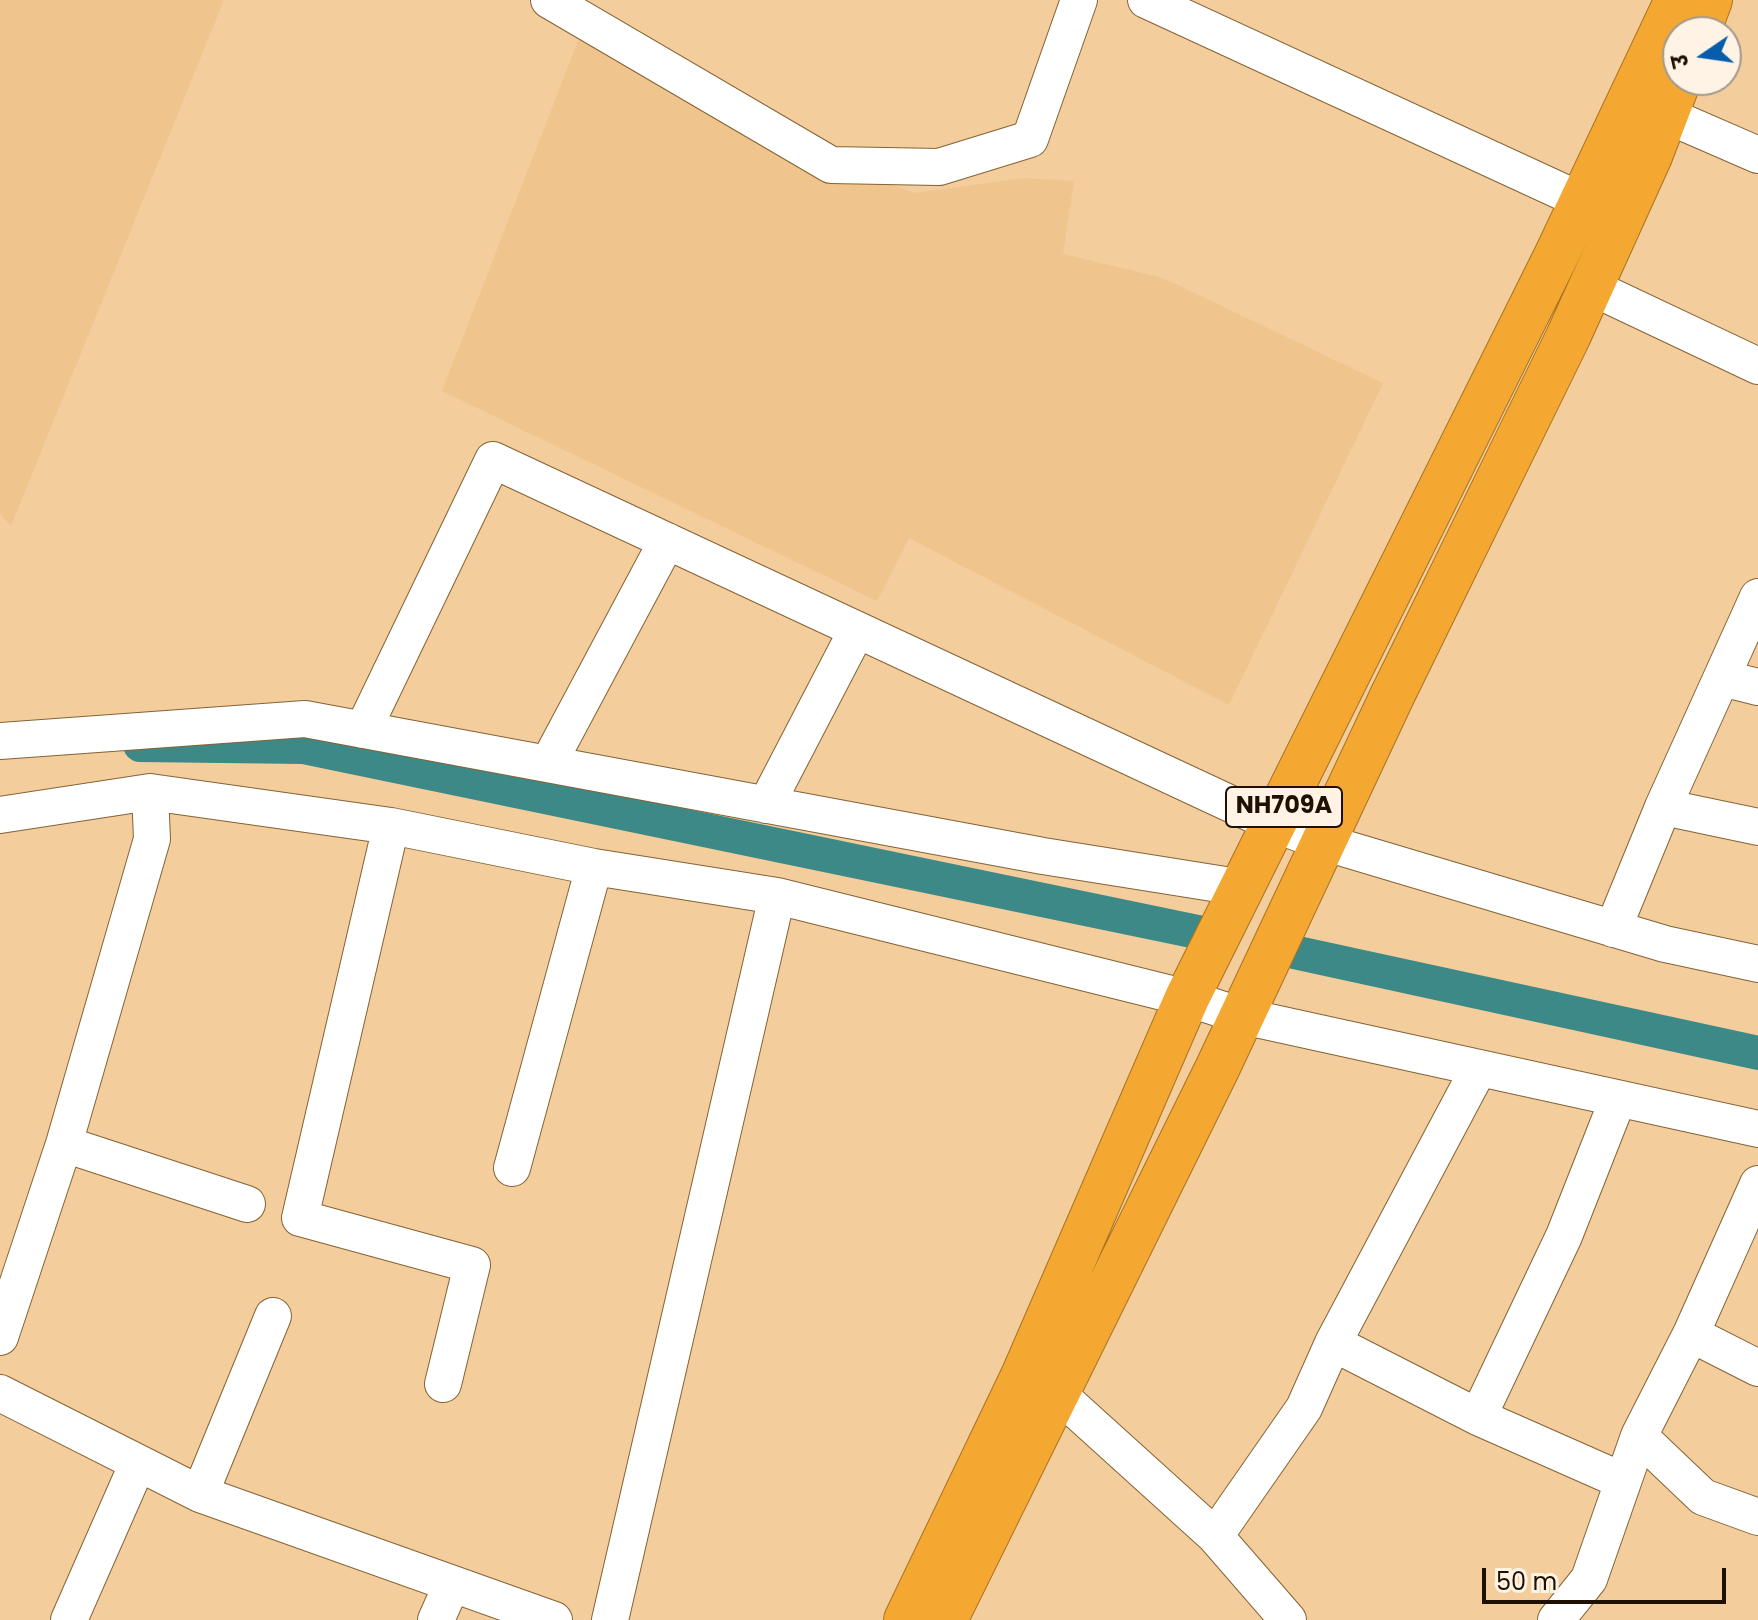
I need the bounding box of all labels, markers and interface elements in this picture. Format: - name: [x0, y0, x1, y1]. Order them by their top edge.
- north arrow: [1662, 16, 1742, 96]
- text: उ: [1664, 52, 1697, 71]
- road number: NH709A: [1226, 787, 1342, 827]
- scale bar: [1486, 1552, 1730, 1602]
- text: 50 m: [1496, 1565, 1557, 1598]

